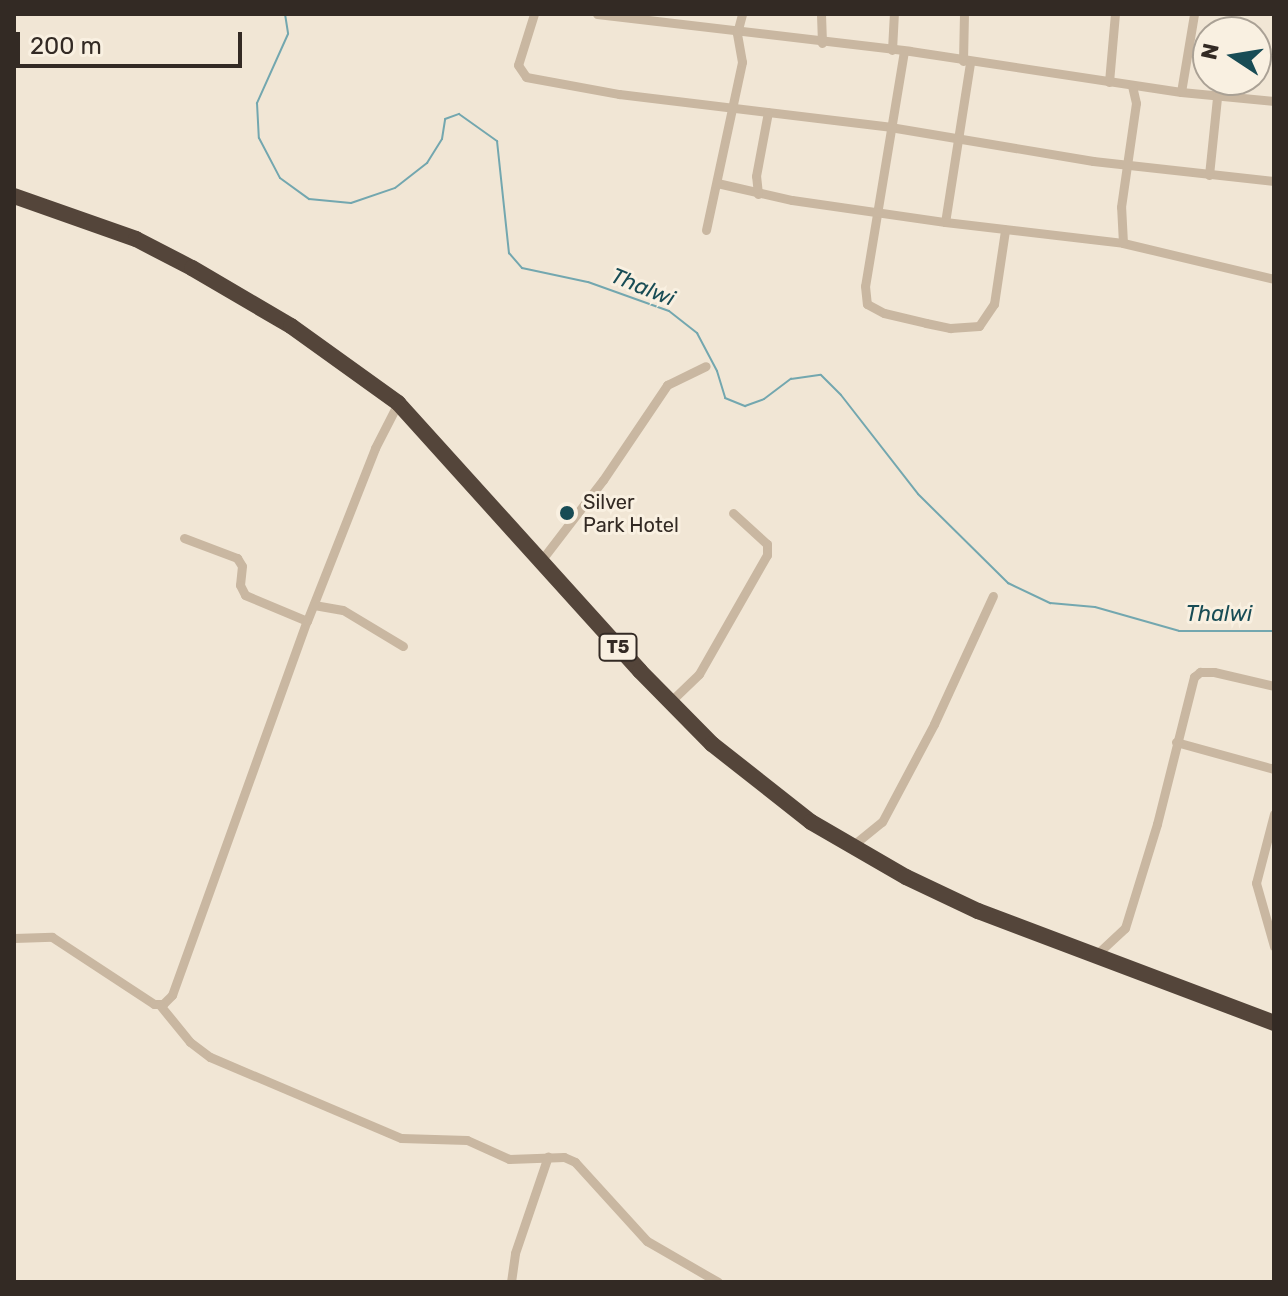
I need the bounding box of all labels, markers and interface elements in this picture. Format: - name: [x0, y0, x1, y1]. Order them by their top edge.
- scale bar: [20, 16, 246, 66]
- north arrow: [1192, 16, 1272, 96]
- text: 200 m: [30, 32, 102, 60]
- text: N: [1195, 41, 1225, 62]
- water label: Thalwi: [607, 262, 679, 312]
- place label: Silver Park Hotel: [583, 490, 679, 537]
- marker: Silver Park Hotel: [558, 504, 576, 522]
- water label: Thalwi: [1186, 601, 1252, 627]
- road number: T5: [598, 633, 638, 661]

